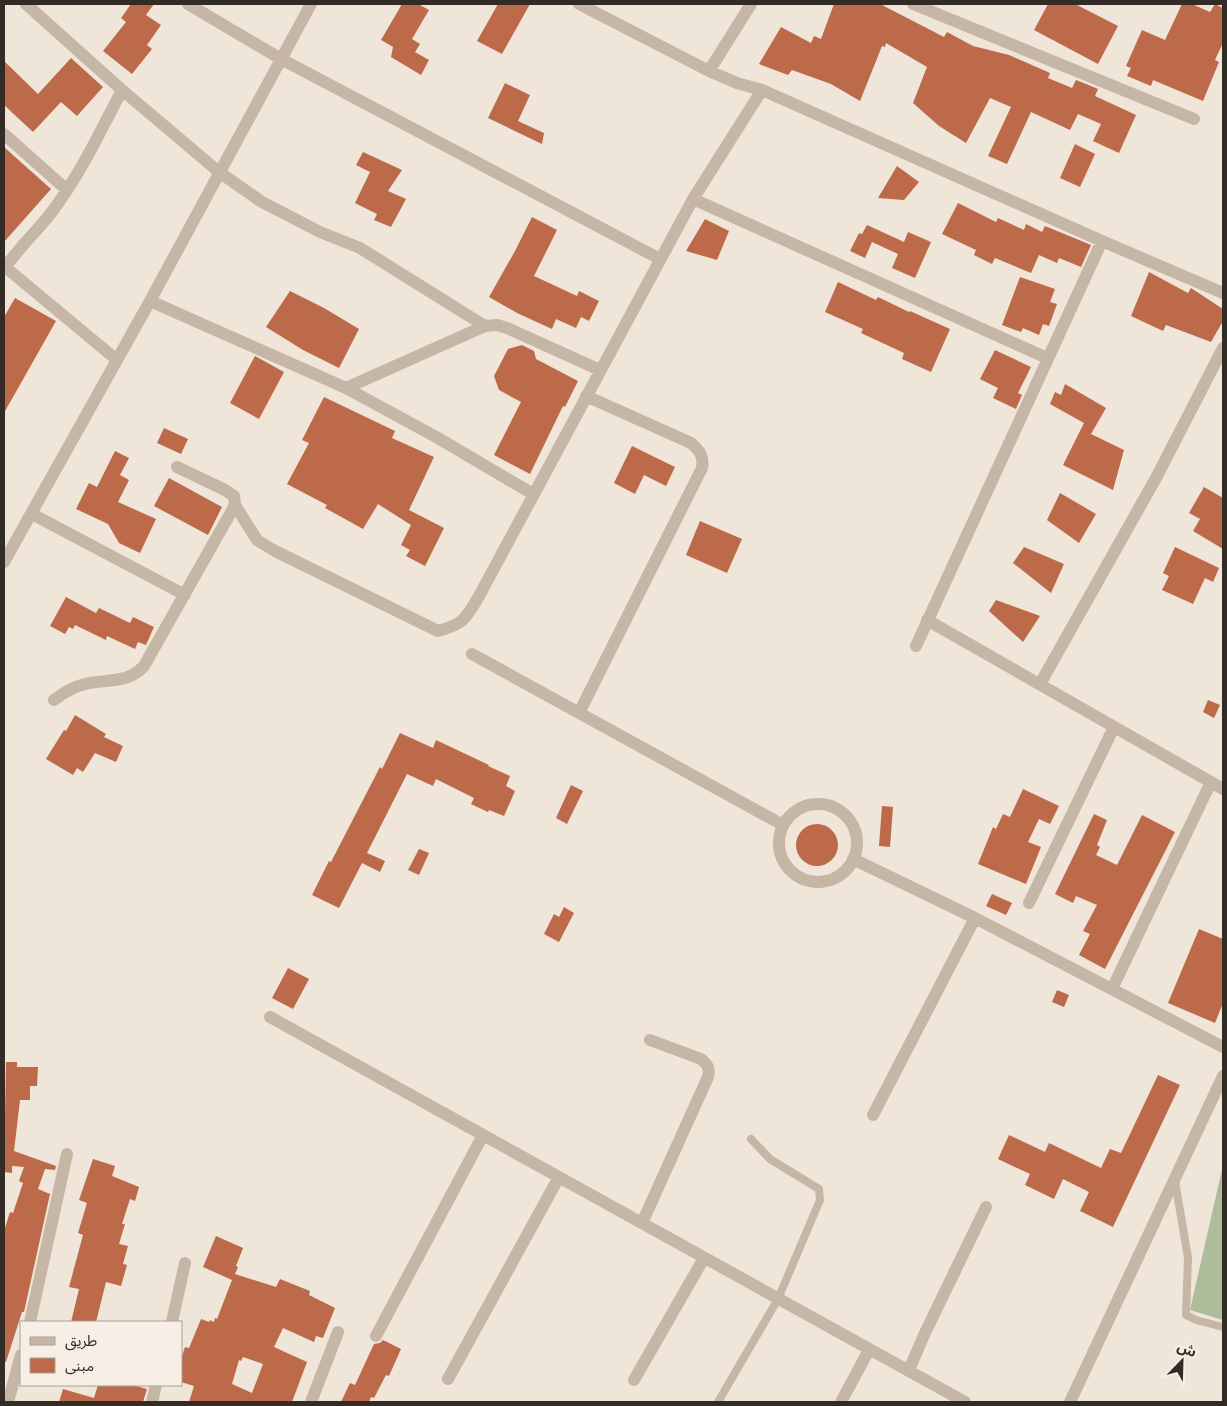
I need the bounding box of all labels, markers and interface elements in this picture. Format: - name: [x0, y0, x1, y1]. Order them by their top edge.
- legend: [20, 1321, 182, 1386]
- text: طريق: [65, 1331, 97, 1351]
- north arrow: [1157, 1336, 1207, 1386]
- text: ش: [1175, 1337, 1199, 1361]
- text: مبنى: [65, 1356, 94, 1375]

